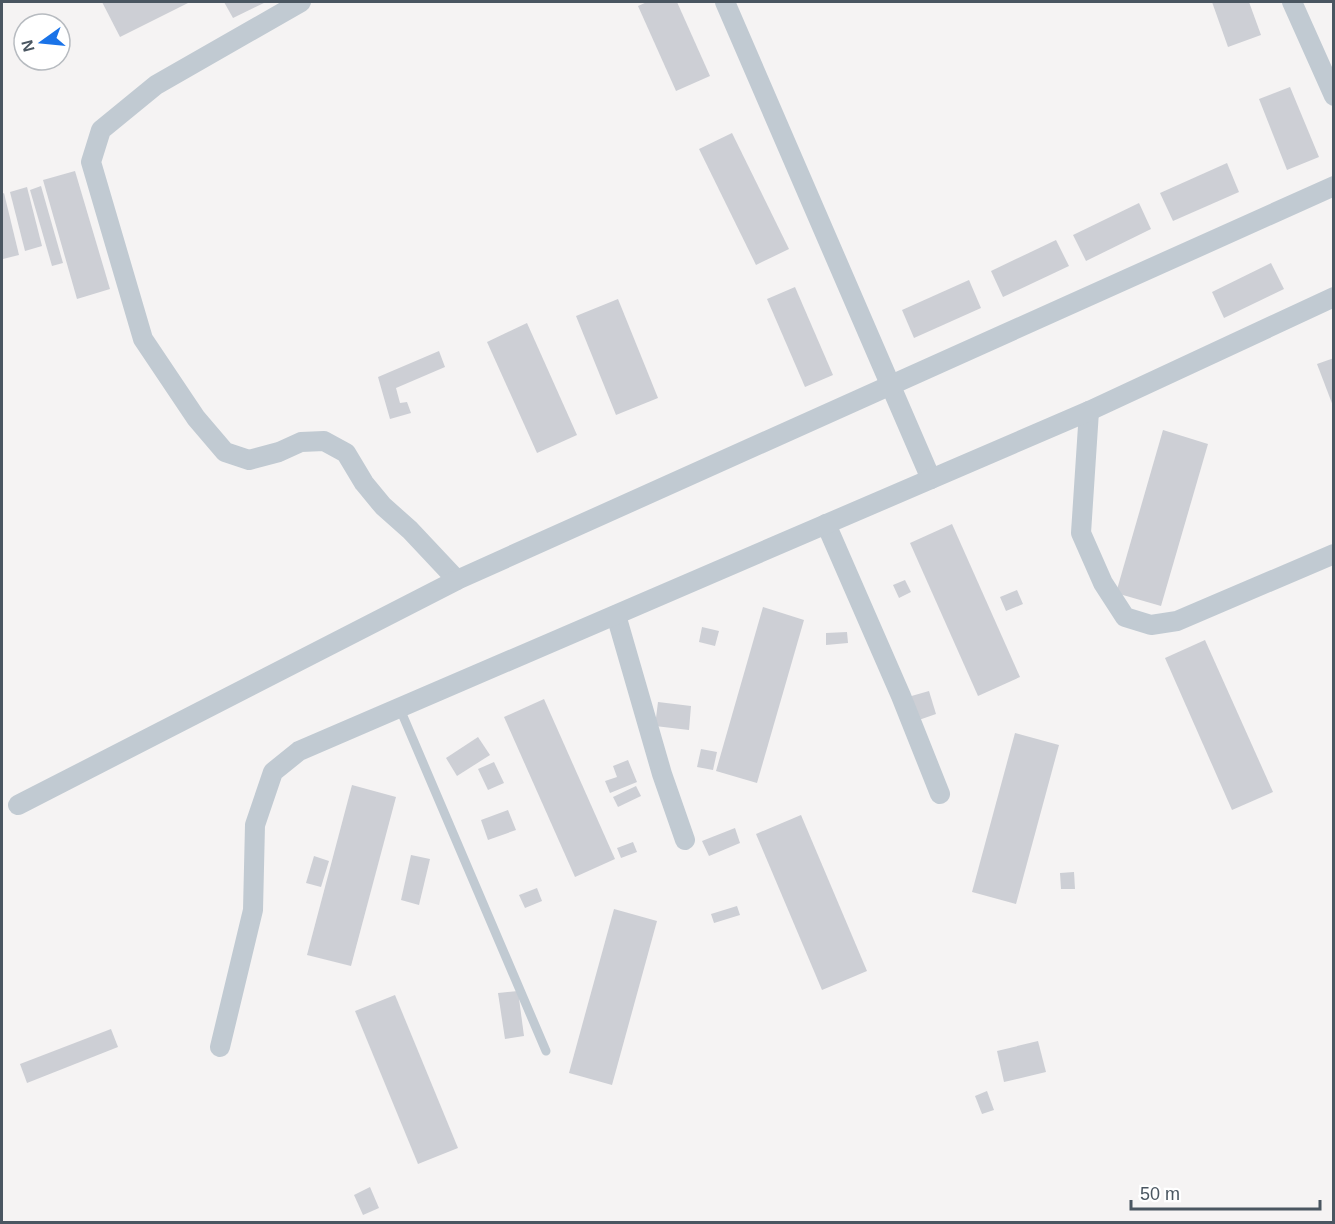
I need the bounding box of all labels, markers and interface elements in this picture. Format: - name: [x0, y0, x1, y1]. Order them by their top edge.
- north arrow: [12, 12, 72, 72]
- text: N: [18, 38, 38, 54]
- scale bar: [1131, 1173, 1320, 1211]
- text: 50 m: [1140, 1184, 1180, 1204]

